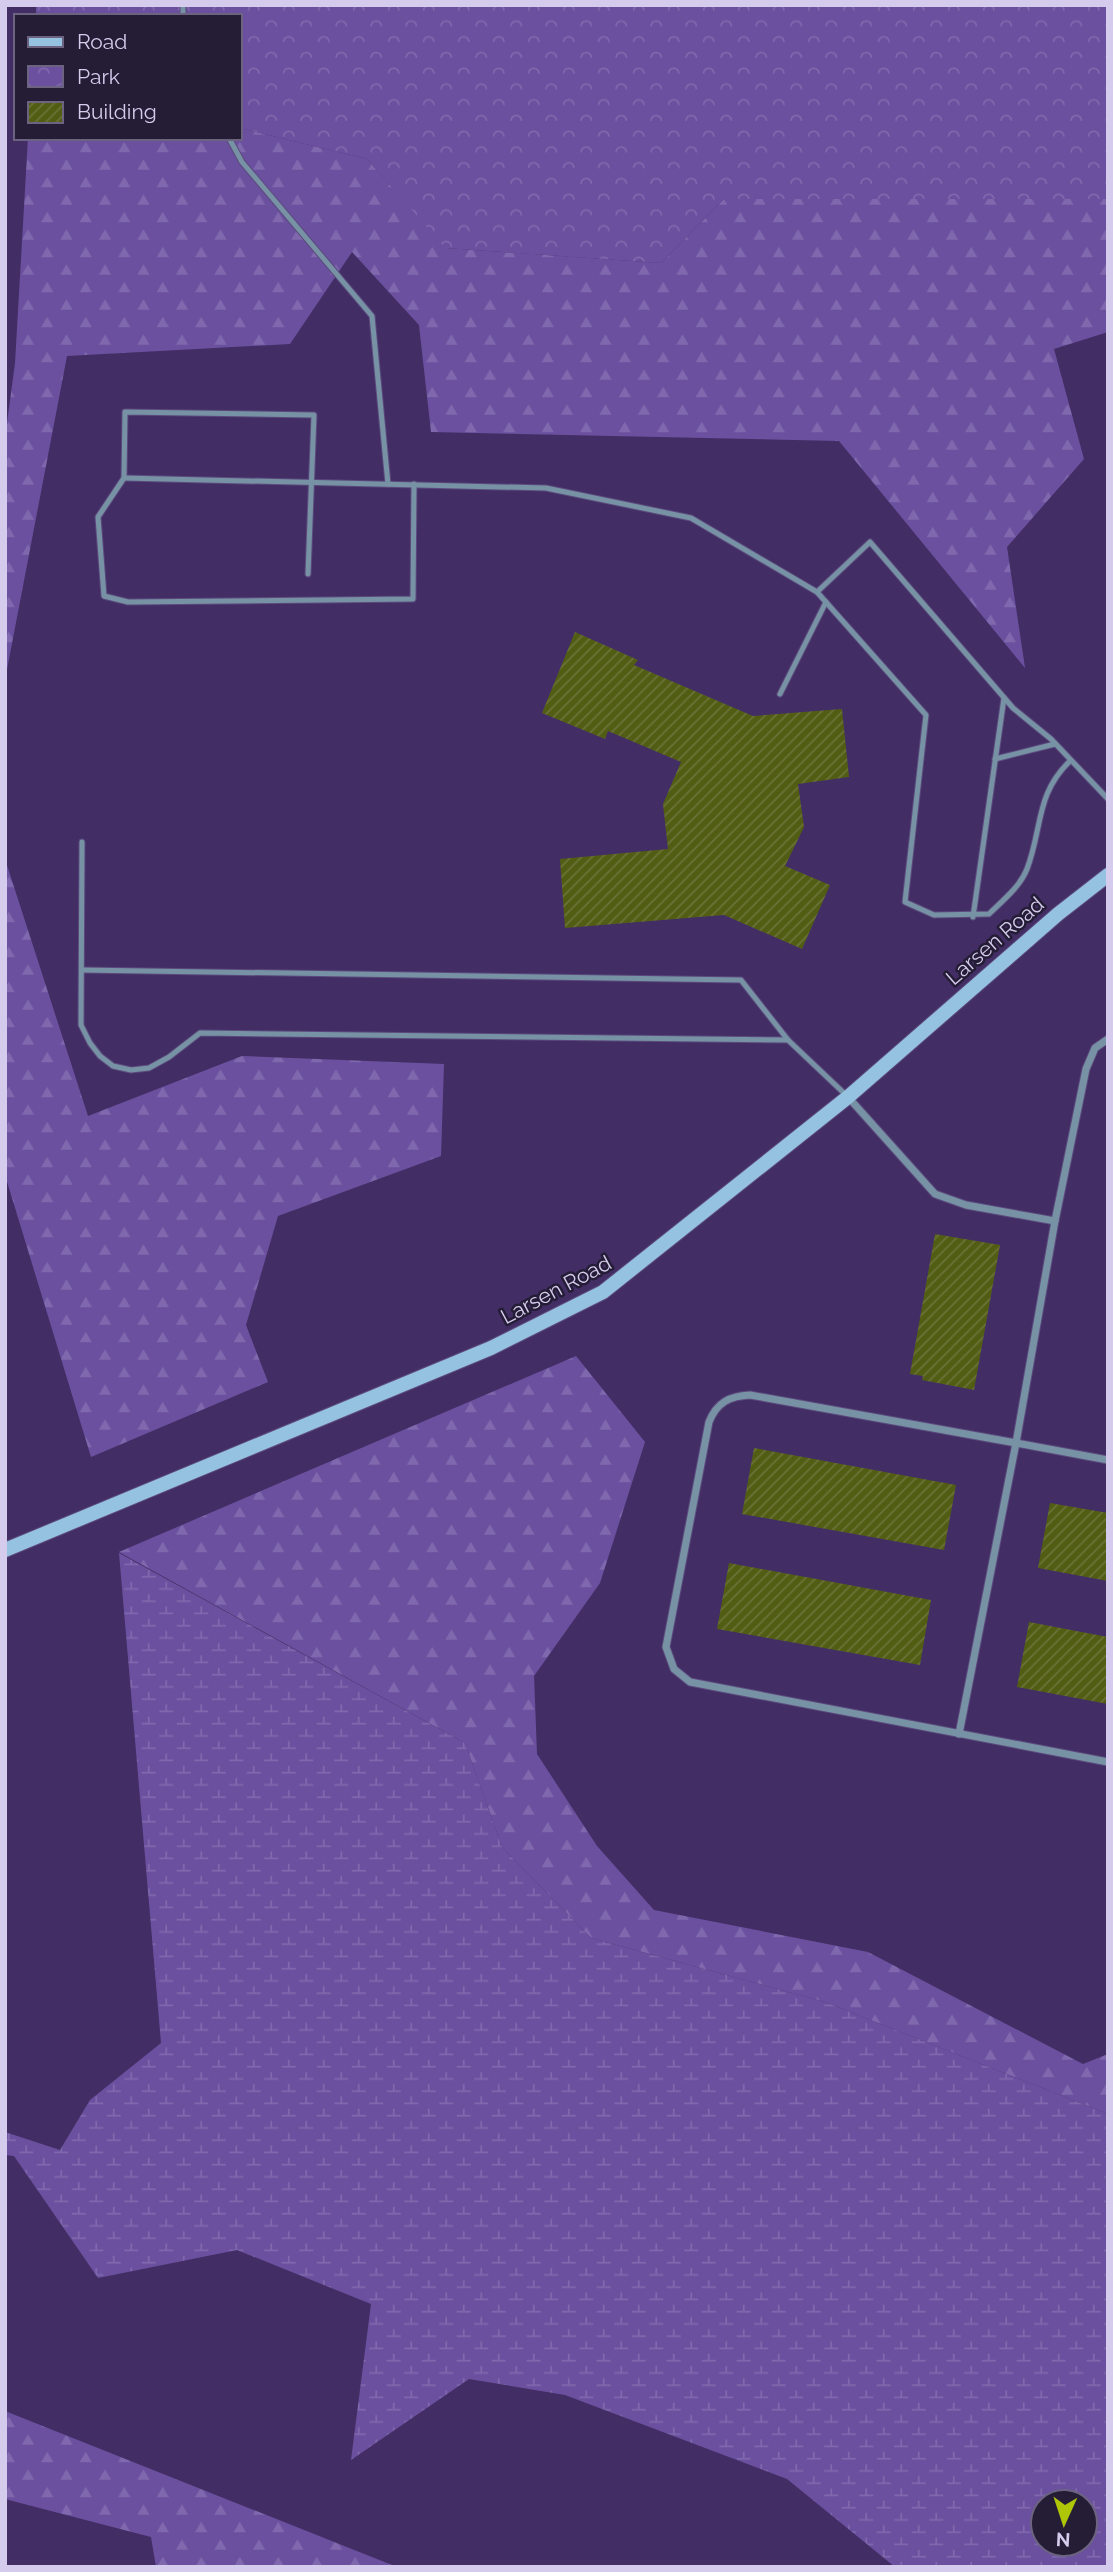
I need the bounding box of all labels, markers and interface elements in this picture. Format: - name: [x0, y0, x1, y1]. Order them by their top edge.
- legend: [14, 14, 242, 140]
- text: Road: [77, 29, 127, 54]
- text: Park: [77, 64, 120, 89]
- text: Building: [77, 99, 157, 124]
- street label: Larsen Road: [941, 891, 1049, 990]
- street label: Larsen Road: [496, 1250, 615, 1329]
- north arrow: [1029, 2488, 1099, 2558]
- text: N: [1055, 2529, 1071, 2551]

